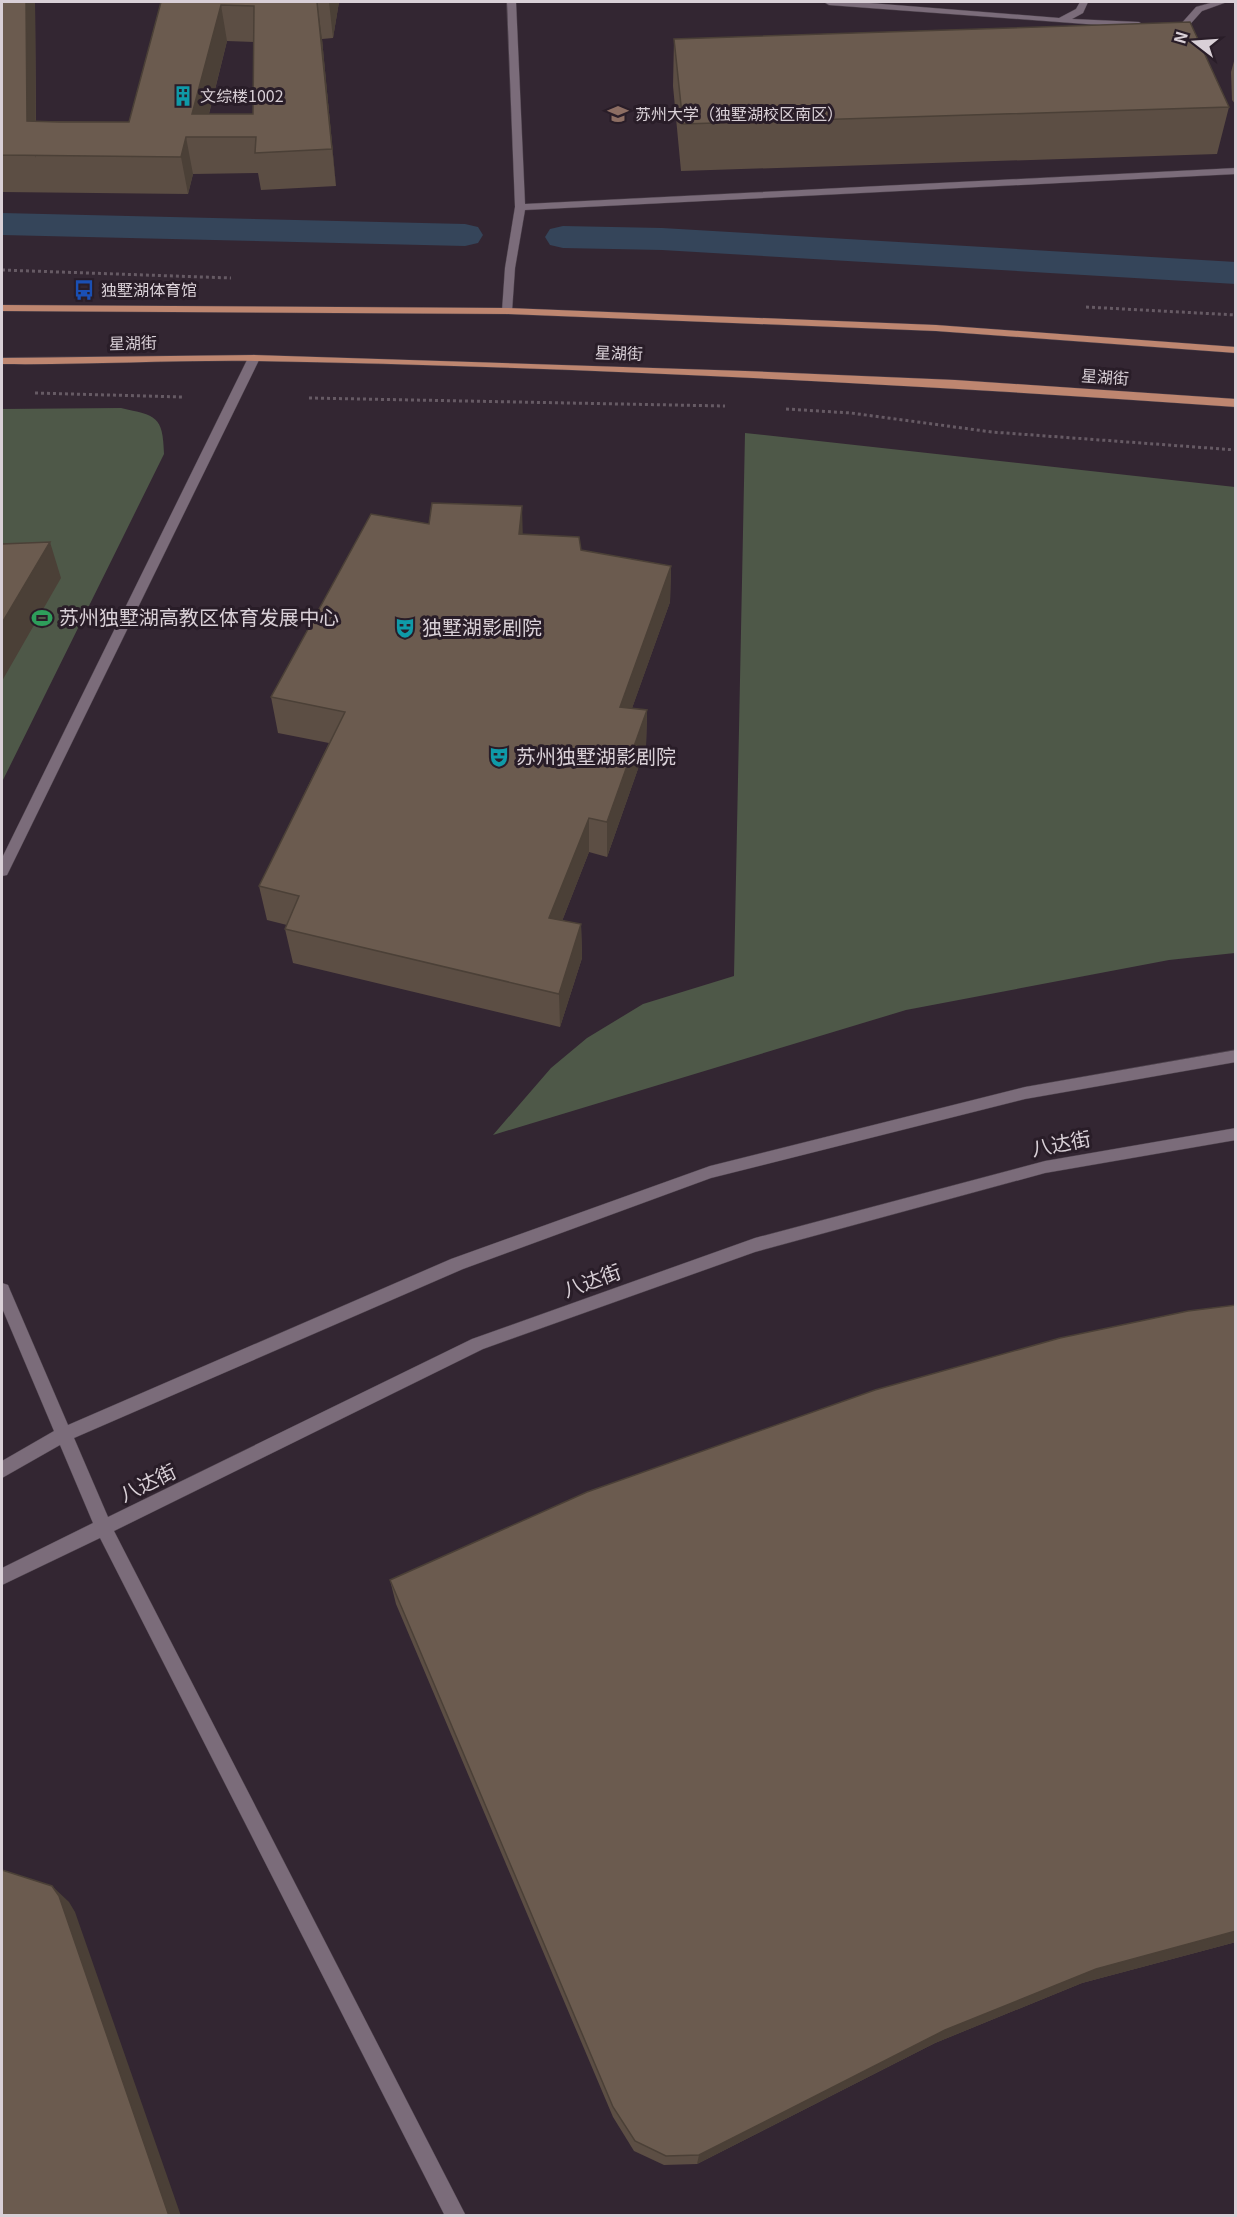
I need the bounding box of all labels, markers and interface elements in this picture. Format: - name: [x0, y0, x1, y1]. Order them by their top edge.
- north arrow: [1165, 12, 1225, 72]
- text: N: [1166, 28, 1193, 47]
- place label: 文综楼1002: [200, 83, 284, 107]
- building icon: 文综楼1002: [171, 84, 195, 108]
- place label: 苏州大学（独墅湖校区南区）: [635, 101, 843, 125]
- school or university icon: 苏州大学（独墅湖校区南区）: [606, 102, 630, 126]
- place label: 独墅湖体育馆: [101, 277, 197, 301]
- bus stop icon: 独墅湖体育馆: [72, 278, 96, 302]
- street label: 星湖街: [109, 330, 157, 354]
- street label: 星湖街: [595, 339, 643, 365]
- street label: 星湖街: [1080, 362, 1130, 390]
- place label: 苏州独墅湖高教区体育发展中心: [59, 602, 339, 631]
- sports icon: 苏州独墅湖高教区体育发展中心: [30, 606, 54, 630]
- place label: 独墅湖影剧院: [422, 612, 542, 641]
- theatre icon: 独墅湖影剧院: [393, 616, 417, 640]
- place label: 苏州独墅湖影剧院: [516, 741, 676, 770]
- theatre icon: 苏州独墅湖影剧院: [487, 745, 511, 769]
- street label: 八达街: [1028, 1123, 1093, 1162]
- street label: 八达街: [558, 1256, 625, 1303]
- street label: 八达街: [114, 1455, 181, 1508]

